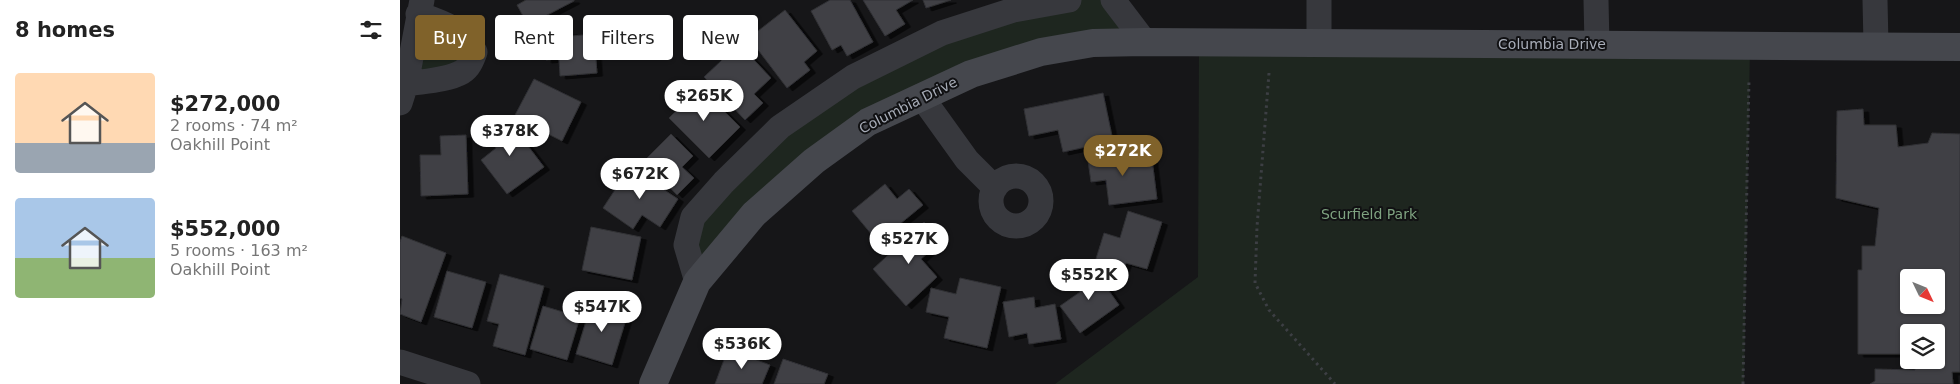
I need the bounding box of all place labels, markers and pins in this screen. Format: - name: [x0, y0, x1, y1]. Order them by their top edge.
- pin: $265K: [669, 80, 739, 122]
- pin: $378K: [475, 114, 545, 157]
- pin: $272K: [1088, 134, 1158, 177]
- pin: $672K: [605, 158, 675, 200]
- pin: $527K: [874, 222, 944, 265]
- pin: $552K: [1054, 258, 1124, 301]
- pin: $547K: [567, 290, 637, 333]
- pin: $536K: [707, 328, 777, 370]

